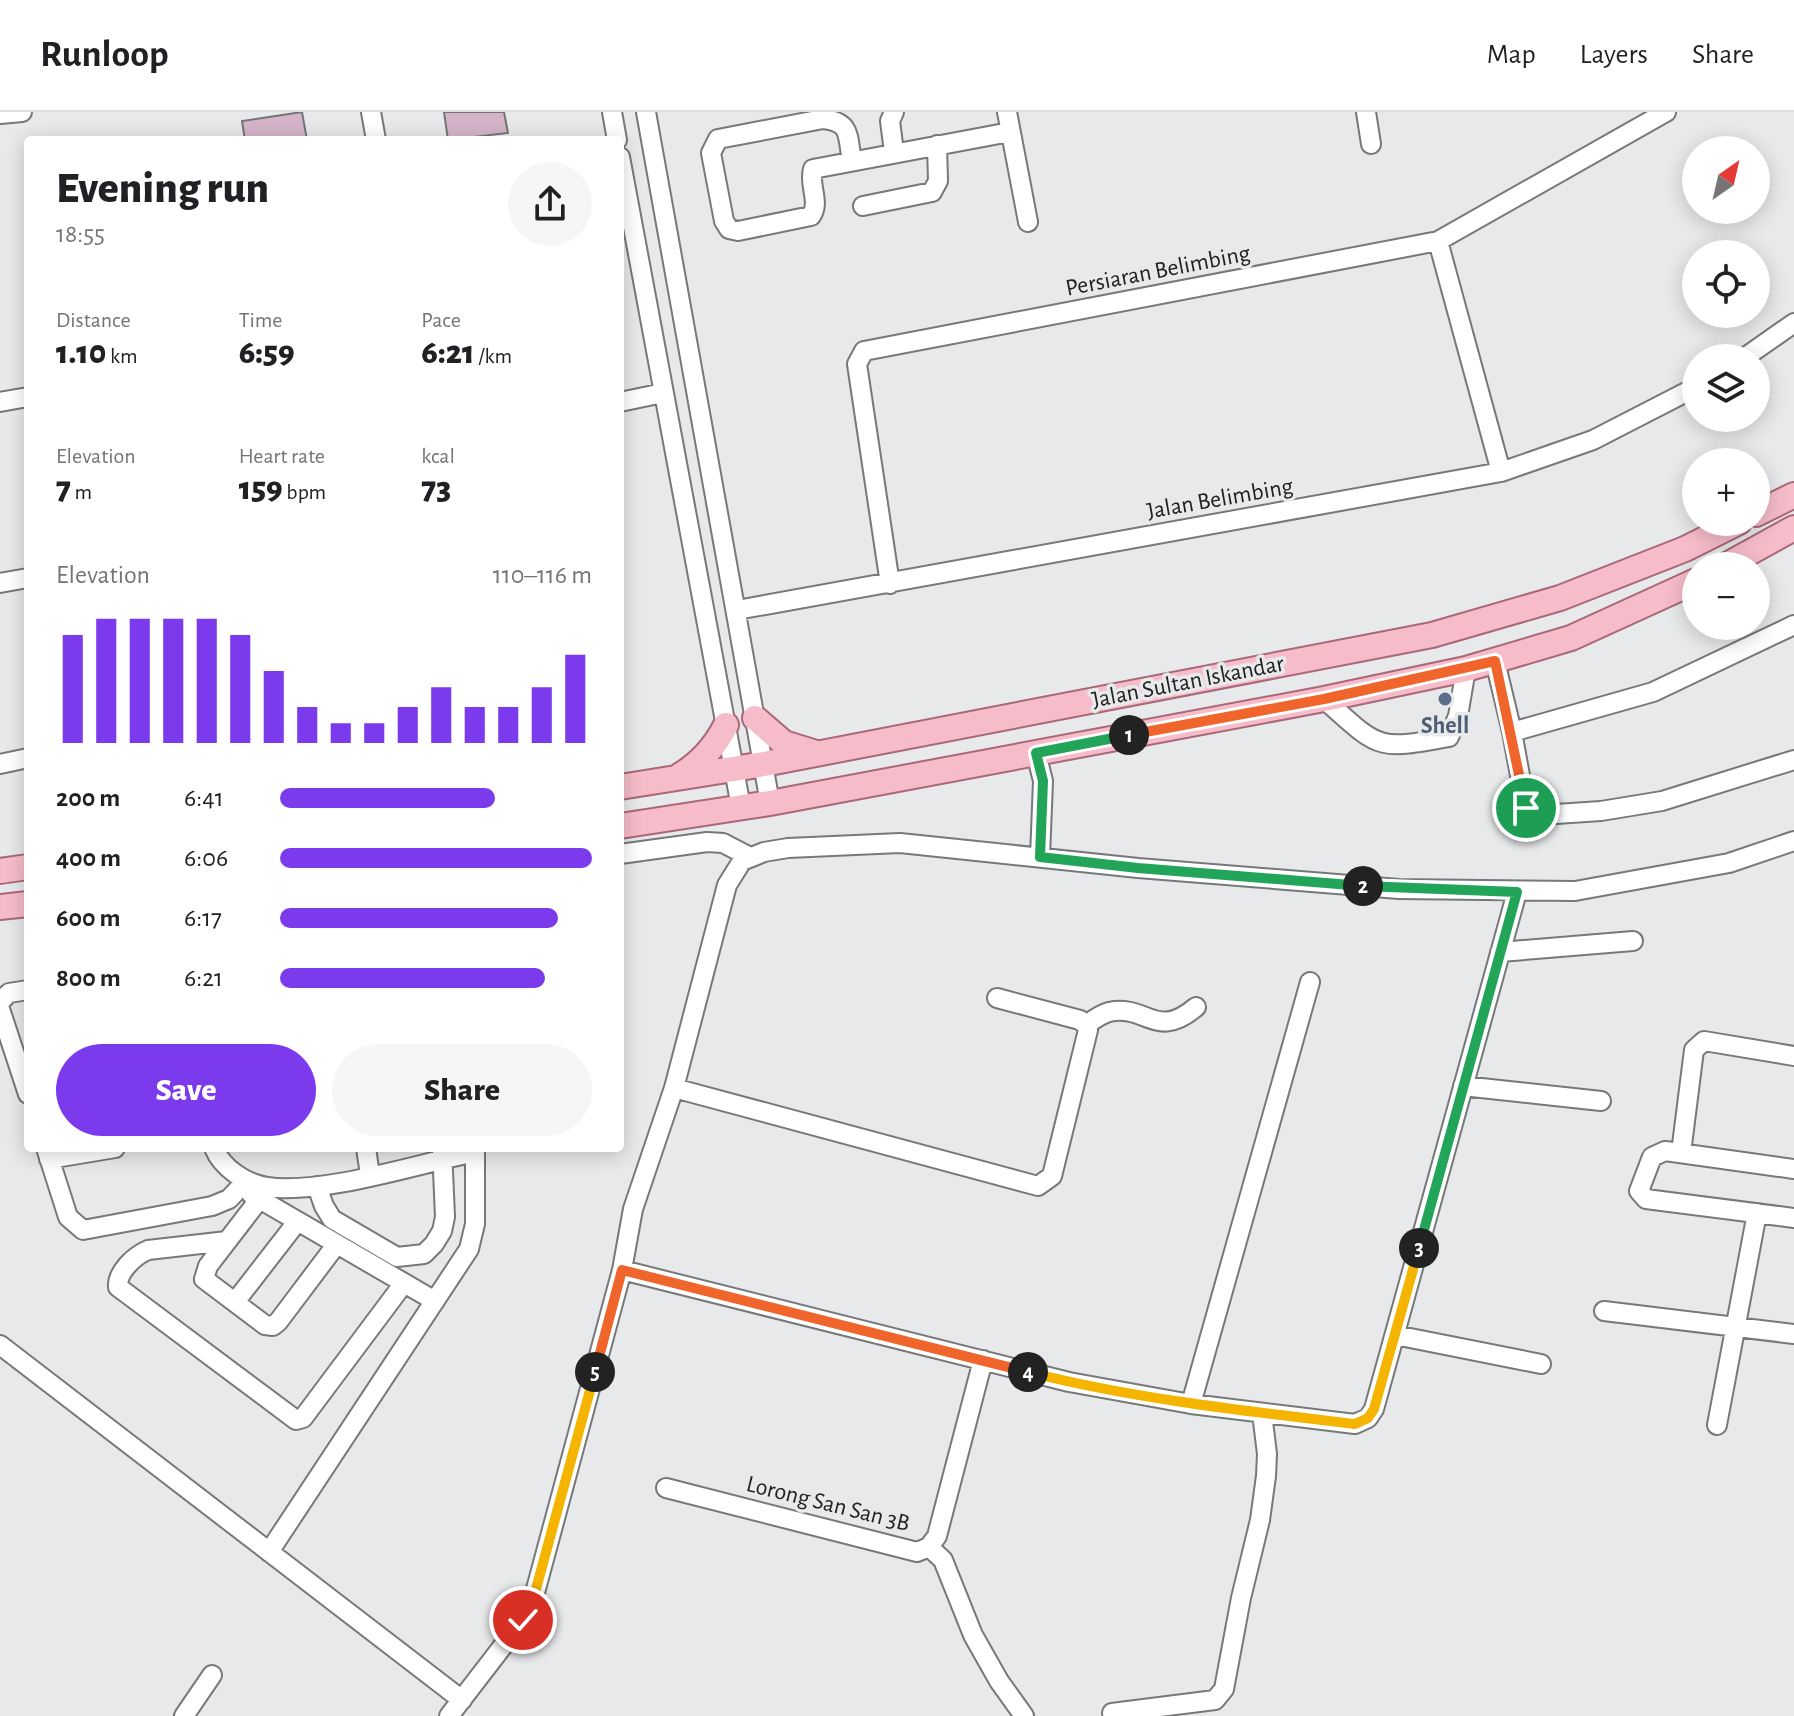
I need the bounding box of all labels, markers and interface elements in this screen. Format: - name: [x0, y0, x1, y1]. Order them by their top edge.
- text: Runloop: [40, 36, 169, 74]
- text: Map: [1487, 41, 1536, 69]
- text: Layers: [1580, 41, 1648, 69]
- text: Share: [1692, 41, 1754, 69]
- north arrow: [1682, 136, 1770, 224]
- map controls: [1682, 136, 1770, 640]
- button: share: [508, 162, 592, 246]
- text: Evening run: [56, 167, 269, 211]
- text: 18:55: [56, 221, 105, 247]
- button: locate: [1682, 240, 1770, 328]
- street label: Persiaran Belimbing: [1064, 241, 1253, 301]
- text: Distance: [56, 309, 131, 331]
- text: Time: [239, 309, 283, 331]
- text: Pace: [421, 309, 461, 331]
- text: 1.10: [56, 336, 106, 370]
- text: 6:59: [239, 336, 295, 370]
- text: 6:21: [421, 336, 475, 370]
- button: layers: [1682, 344, 1770, 432]
- text: km: [106, 345, 138, 367]
- text: /km: [475, 345, 512, 367]
- text: Elevation: [56, 445, 136, 467]
- text: Heart rate: [239, 445, 325, 467]
- text: kcal: [421, 445, 455, 467]
- button: +: [1682, 448, 1770, 536]
- text: 7: [56, 472, 71, 506]
- text: 159: [239, 472, 283, 506]
- text: 73: [421, 472, 451, 506]
- street label: Jalan Belimbing: [1145, 474, 1295, 524]
- text: m: [71, 481, 92, 503]
- text: bpm: [283, 481, 326, 503]
- button: −: [1682, 552, 1770, 640]
- text: Elevation: [56, 562, 150, 588]
- text: 110–116 m: [493, 562, 592, 588]
- street label: Jalan Sultan Iskandar: [1090, 652, 1286, 712]
- marker: Shell: [1436, 690, 1454, 708]
- place label: Shell: [1421, 714, 1469, 738]
- pin: 1: [1109, 715, 1149, 755]
- text: 1: [1125, 724, 1133, 746]
- pin: [1492, 774, 1560, 842]
- text: 200 m: [56, 785, 120, 811]
- text: 6:41: [184, 785, 224, 811]
- icon: arrive: [1504, 786, 1548, 830]
- text: 400 m: [56, 845, 121, 871]
- text: 6:06: [184, 845, 228, 871]
- pin: 2: [1343, 866, 1383, 906]
- text: 2: [1358, 875, 1368, 897]
- text: 600 m: [56, 905, 121, 931]
- text: 6:17: [184, 905, 222, 931]
- text: 800 m: [56, 965, 121, 991]
- text: 6:21: [184, 965, 223, 991]
- button: Save: [56, 1044, 316, 1136]
- button: Share: [332, 1044, 592, 1136]
- pin: 3: [1399, 1228, 1439, 1268]
- text: 3: [1414, 1237, 1424, 1259]
- pin: 5: [575, 1352, 615, 1392]
- pin: 4: [1008, 1352, 1048, 1392]
- text: 5: [590, 1361, 600, 1383]
- text: 4: [1022, 1361, 1034, 1383]
- street label: Lorong San San 3B: [744, 1472, 912, 1536]
- pin: [489, 1586, 557, 1654]
- icon: check: [501, 1598, 545, 1642]

